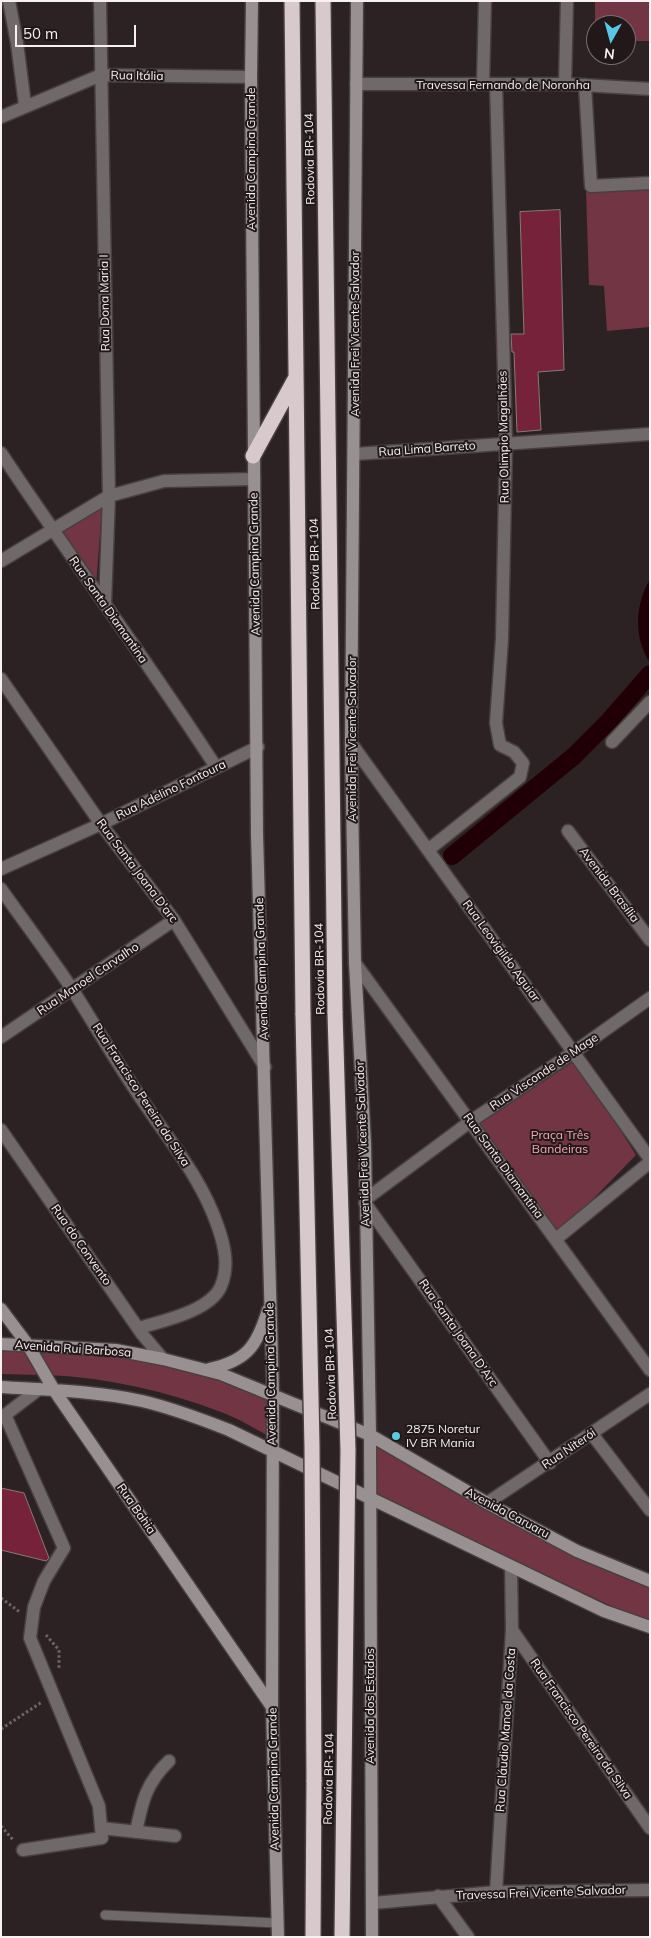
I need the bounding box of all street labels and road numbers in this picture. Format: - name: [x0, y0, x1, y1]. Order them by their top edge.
- street label: Rua Itália: [110, 68, 164, 84]
- street label: Travessa Fernando de Noronha: [416, 78, 590, 92]
- street label: Avenida Campina Grande: [244, 88, 258, 230]
- street label: Rodovia BR-104: [302, 113, 318, 205]
- street label: Avenida Frei Vicente Salvador: [348, 251, 362, 417]
- street label: Rua Dona Maria I: [97, 254, 113, 352]
- street label: Rua Olimpio Magalhães: [496, 371, 512, 503]
- street label: Rua Lima Barreto: [378, 438, 476, 460]
- street label: Avenida Campina Grande: [247, 492, 263, 636]
- street label: Rodovia BR-104: [307, 518, 323, 610]
- street label: Rua Santa Diamantina: [66, 554, 150, 666]
- street label: Avenida Frei Vicente Salvador: [345, 656, 359, 822]
- street label: Rua Adelino Fontoura: [114, 757, 228, 823]
- street label: Rua Santa Joana D'arc: [93, 816, 181, 926]
- street label: Avenida Brasília: [576, 845, 642, 925]
- street label: Avenida Campina Grande: [252, 897, 272, 1041]
- street label: Rua Leovigildo Aguiar: [459, 897, 543, 1005]
- street label: Rodovia BR-104: [312, 923, 328, 1015]
- street label: Rua Manoel Carvalho: [34, 940, 142, 1018]
- street label: Rua Francisco Pereira da Silva: [89, 1021, 193, 1169]
- street label: Rua Visconde de Mage: [487, 1030, 601, 1114]
- street label: Avenida Frei Vicente Salvador: [353, 1061, 373, 1227]
- street label: Rua Santa Diamantina: [460, 1110, 546, 1222]
- street label: Rua do Convento: [48, 1202, 114, 1288]
- street label: Rua Santa Joana D'Arc: [415, 1277, 501, 1389]
- street label: Avenida Campina Grande: [263, 1302, 279, 1446]
- street label: Rodovia BR-104: [322, 1328, 340, 1420]
- street label: Avenida Rui Barbosa: [14, 1338, 132, 1360]
- street label: Rua Niterói: [539, 1426, 599, 1472]
- street label: Rua Bahia: [113, 1481, 159, 1537]
- street label: Avenida Caruaru: [462, 1485, 552, 1541]
- street label: Avenida dos Estados: [363, 1648, 377, 1764]
- street label: Rua Cláudio Manoel da Costa: [493, 1648, 519, 1812]
- street label: Rua Francisco Pereira da Silva: [527, 1656, 635, 1802]
- street label: Avenida Campina Grande: [266, 1707, 282, 1851]
- street label: Rodovia BR-104: [321, 1733, 337, 1825]
- street label: Travessa Frei Vicente Salvador: [456, 1883, 626, 1903]

